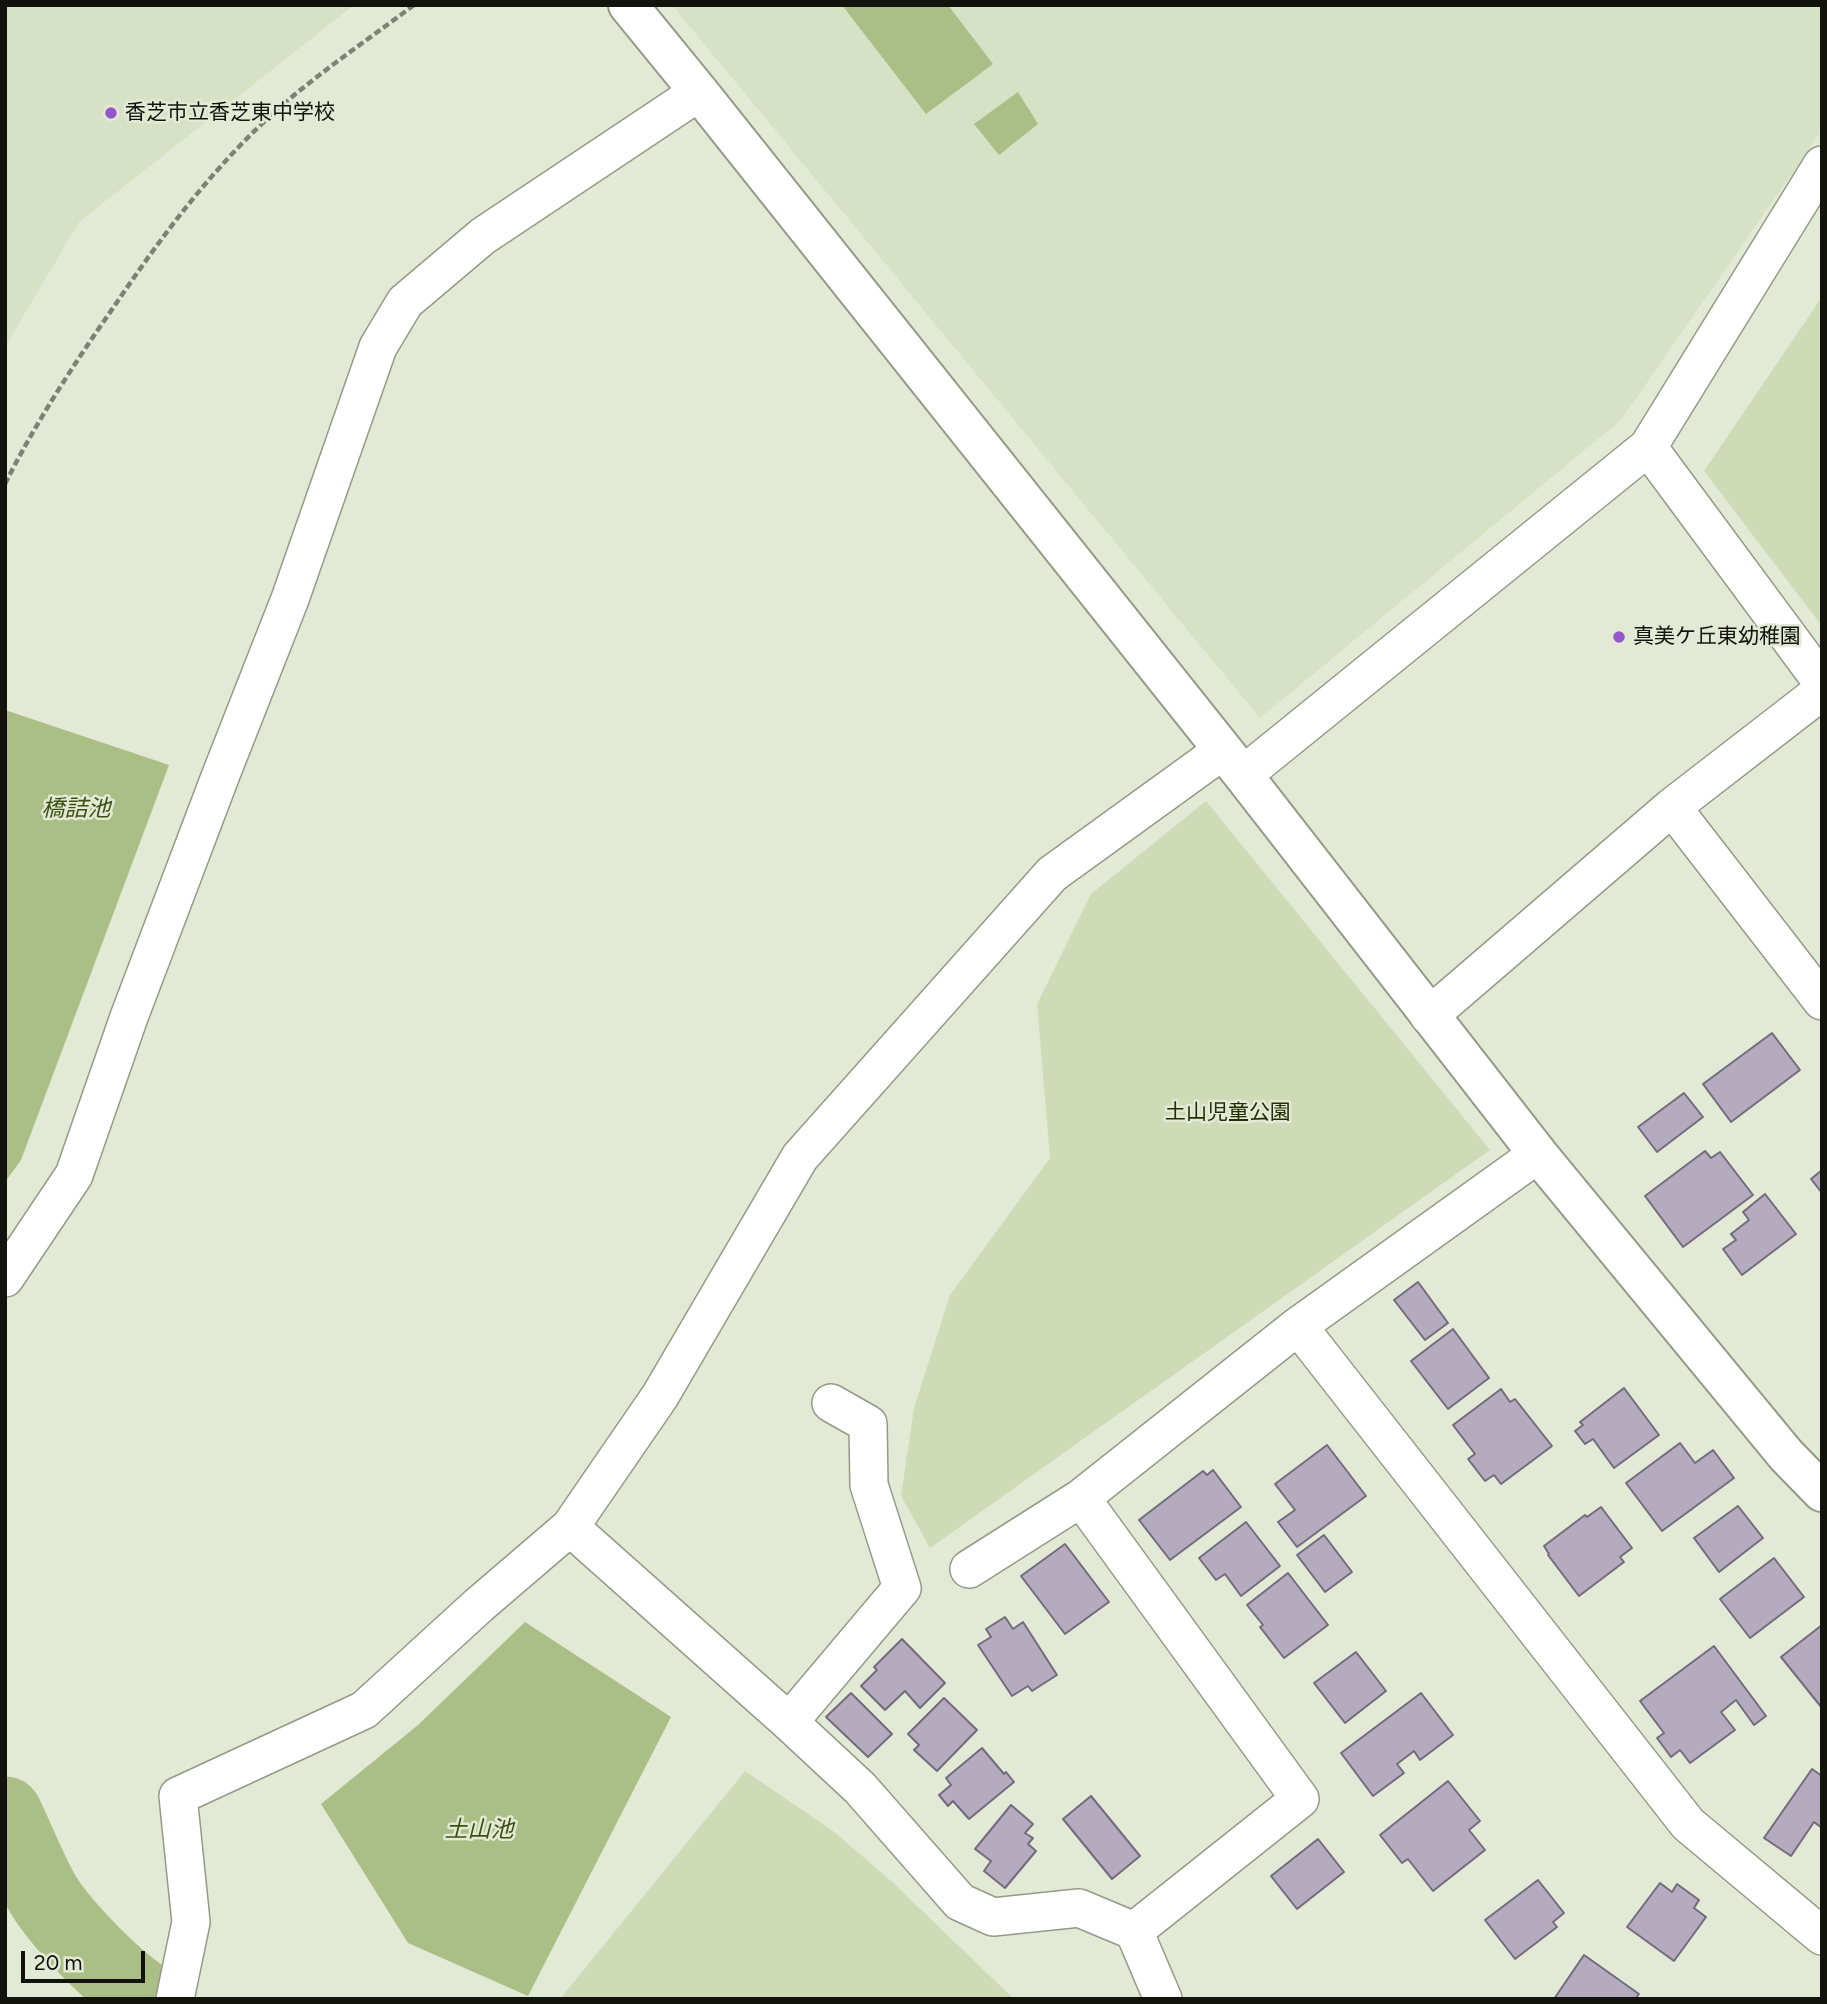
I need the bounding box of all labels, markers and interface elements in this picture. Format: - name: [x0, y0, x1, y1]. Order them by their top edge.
- place label: 香芝市立香芝東中学校: [125, 100, 335, 126]
- marker: 香芝市立香芝東中学校: [103, 105, 119, 121]
- place label: 真美ケ丘東幼稚園: [1633, 624, 1801, 650]
- marker: 真美ケ丘東幼稚園: [1611, 629, 1627, 645]
- water label: 橋詰池: [42, 795, 110, 823]
- park label: 土山児童公園: [1165, 1100, 1291, 1126]
- water label: 土山池: [445, 1816, 513, 1844]
- scale bar: [24, 1938, 149, 1982]
- text: 20 m: [34, 1950, 82, 1975]

